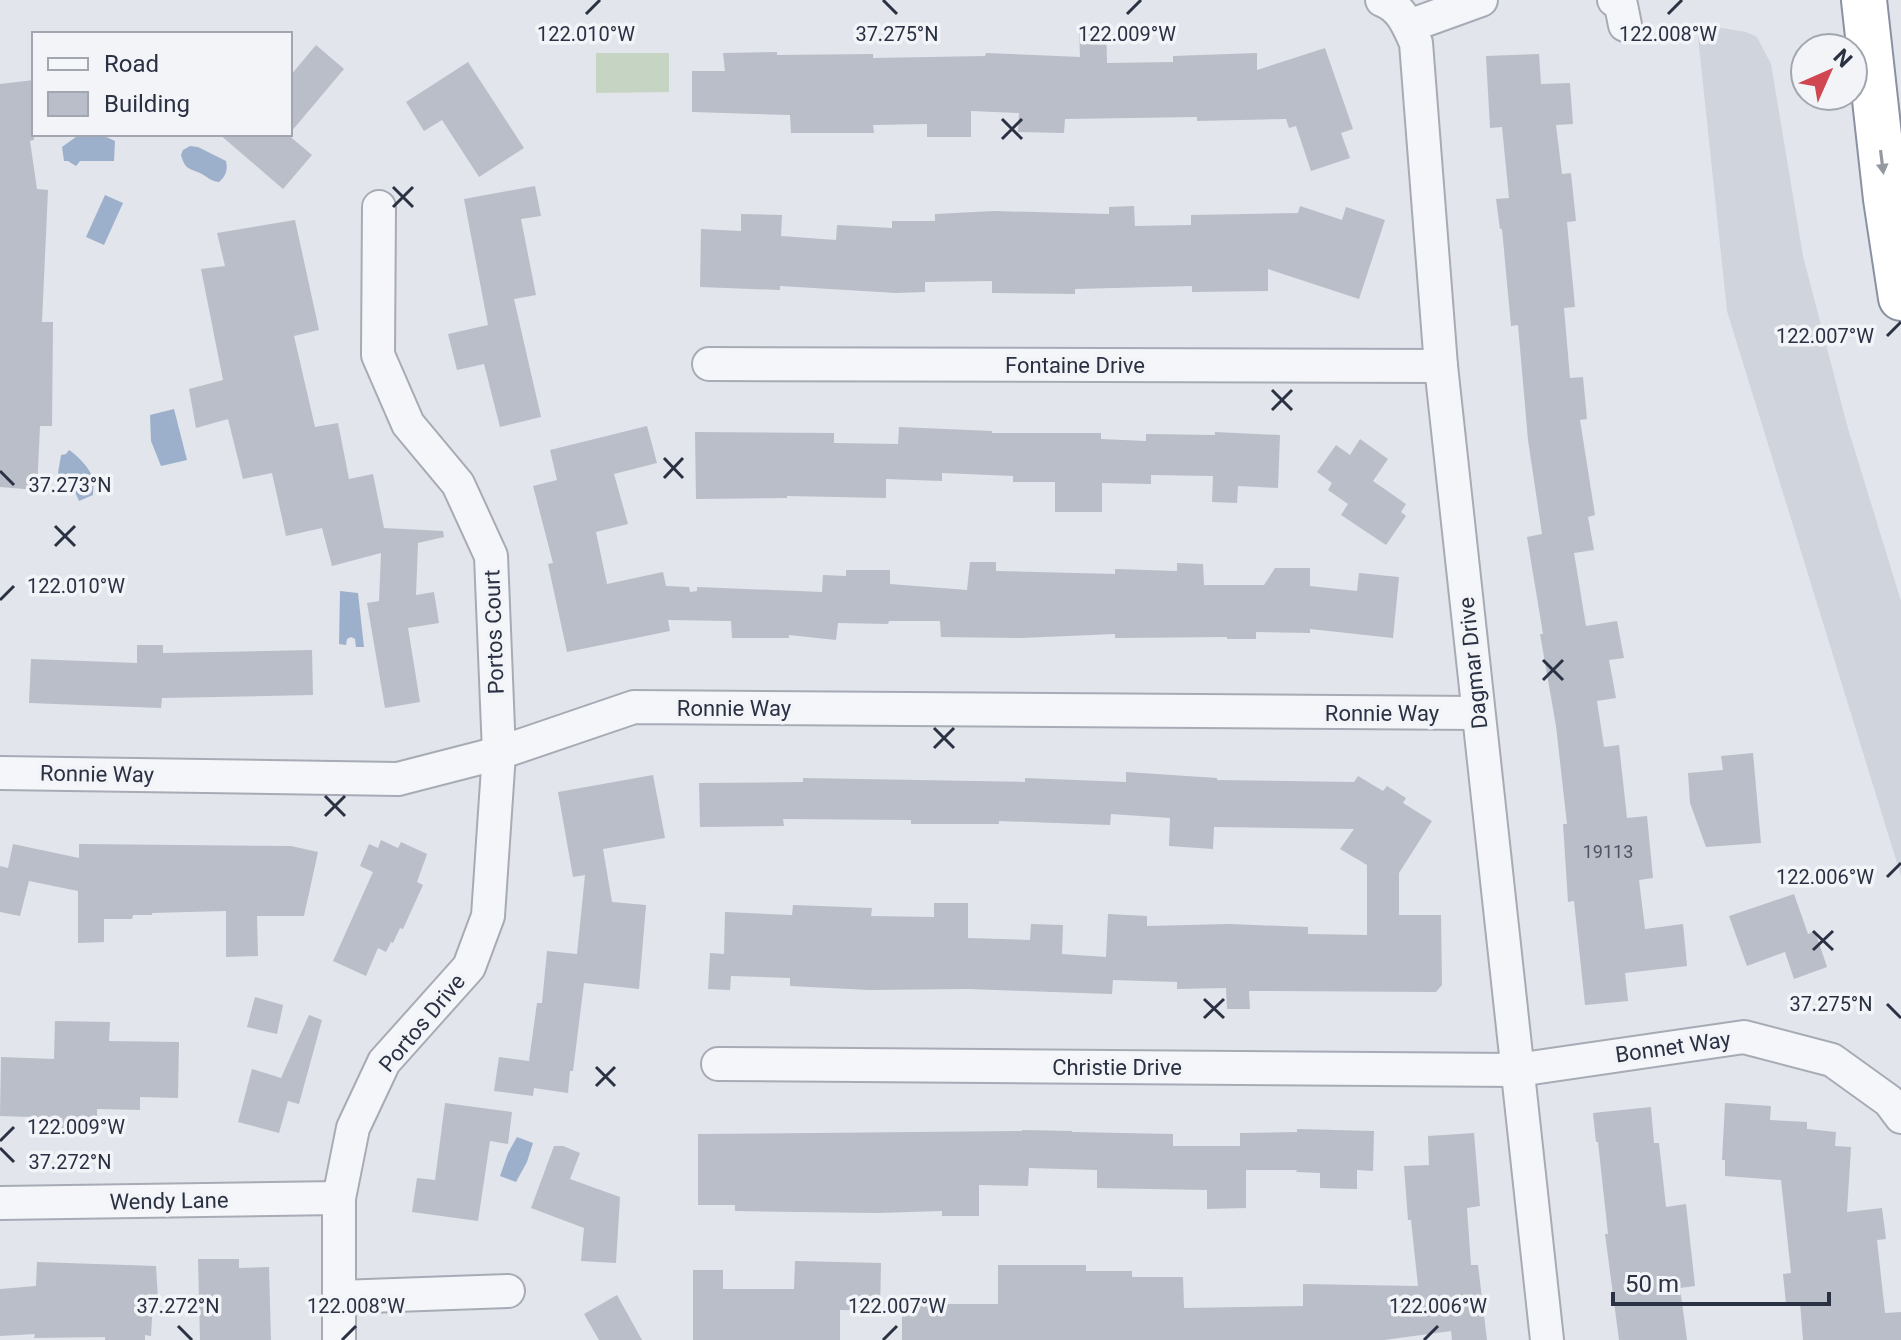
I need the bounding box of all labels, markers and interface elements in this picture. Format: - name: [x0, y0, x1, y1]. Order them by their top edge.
- text: 122.010°W: [537, 22, 635, 46]
- text: 37.275°N: [855, 22, 939, 46]
- text: 122.009°W: [1078, 22, 1176, 46]
- text: 122.008°W: [1619, 22, 1717, 46]
- legend: [32, 32, 292, 136]
- north arrow: [1789, 32, 1869, 112]
- text: N: [1828, 44, 1857, 73]
- text: Road: [104, 50, 159, 78]
- text: Building: [104, 90, 190, 118]
- one-way arrow: [1875, 150, 1888, 175]
- text: 122.007°W: [1776, 324, 1874, 348]
- street label: Fontaine Drive: [1005, 353, 1145, 378]
- text: 37.273°N: [28, 473, 112, 497]
- street label: Portos Court: [479, 569, 509, 695]
- text: 122.010°W: [27, 574, 125, 598]
- street label: Dagmar Drive: [1454, 596, 1492, 730]
- street label: Ronnie Way: [677, 696, 792, 721]
- street label: Ronnie Way: [1325, 701, 1440, 726]
- street label: Ronnie Way: [40, 761, 155, 788]
- house number: 19113: [1583, 841, 1633, 862]
- text: 122.006°W: [1776, 865, 1874, 889]
- street label: Portos Drive: [374, 969, 470, 1077]
- text: 37.275°N: [1789, 992, 1873, 1016]
- street label: Bonnet Way: [1614, 1026, 1733, 1067]
- street label: Christie Drive: [1052, 1055, 1182, 1080]
- text: 122.009°W: [27, 1115, 125, 1139]
- text: 37.272°N: [28, 1150, 112, 1174]
- street label: Wendy Lane: [109, 1187, 229, 1215]
- scale bar: [1613, 1256, 1829, 1306]
- text: 50 m: [1625, 1270, 1679, 1298]
- text: 37.272°N: [136, 1294, 220, 1318]
- text: 122.008°W: [307, 1294, 405, 1318]
- text: 122.007°W: [848, 1294, 946, 1318]
- text: 122.006°W: [1389, 1294, 1487, 1318]

